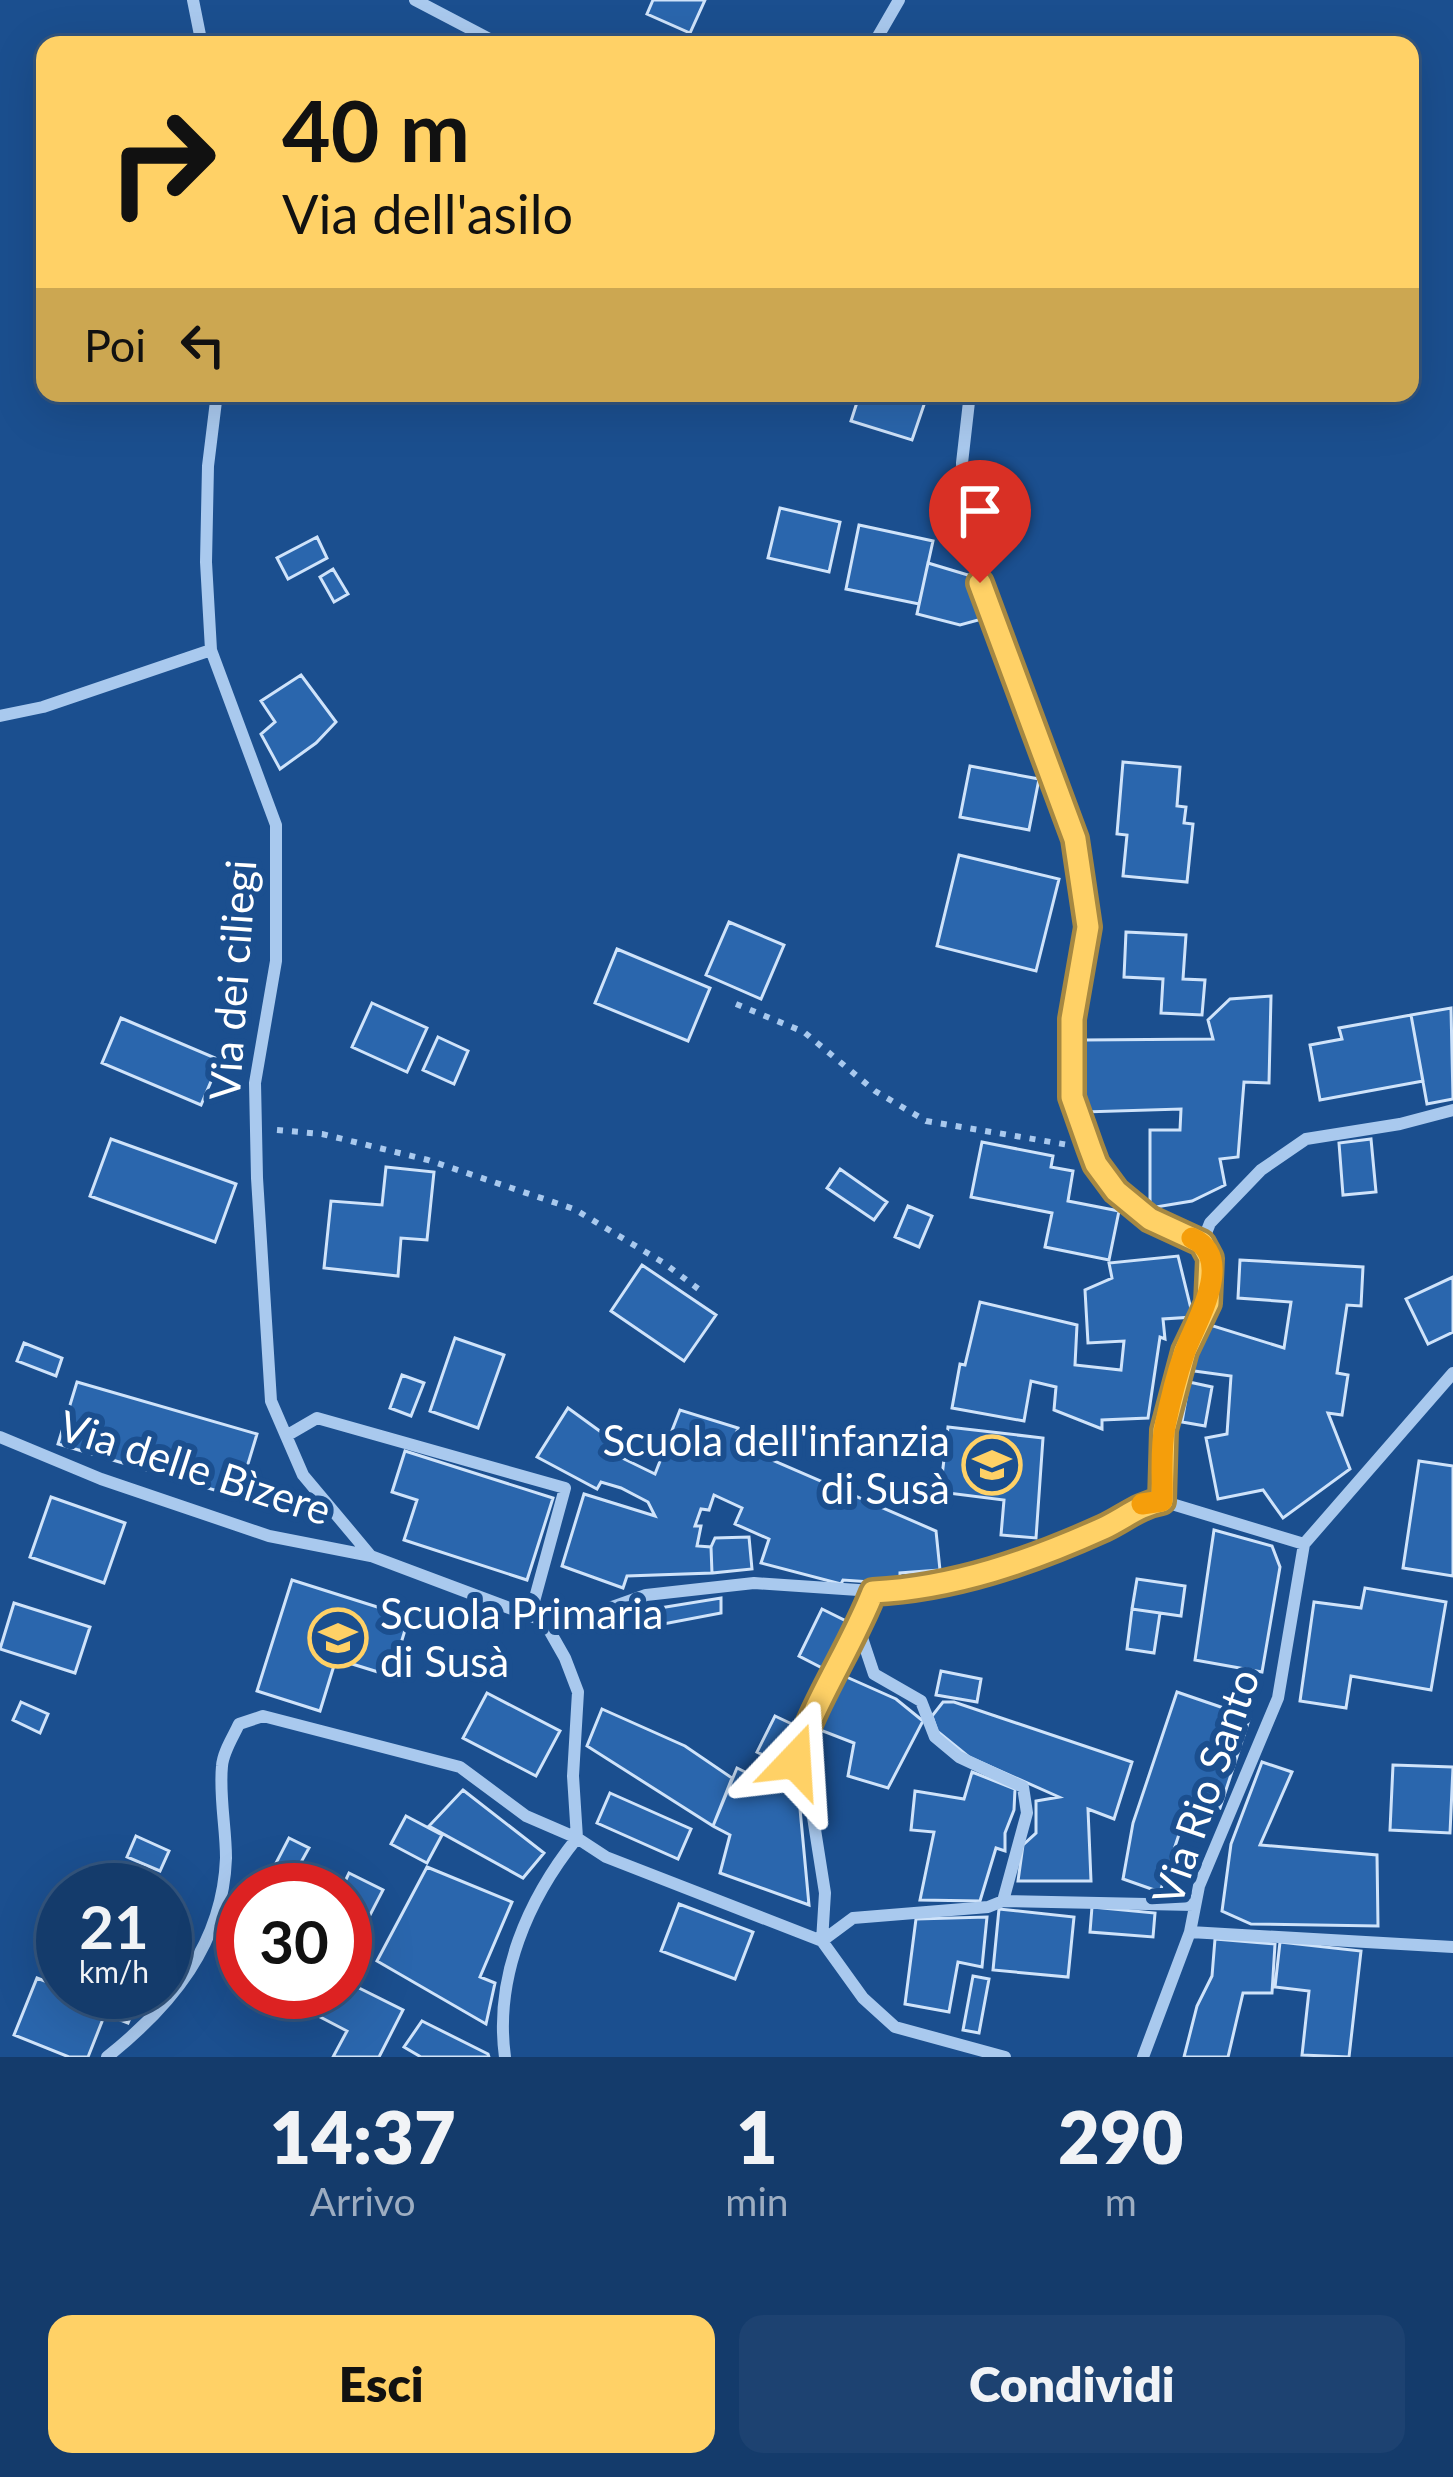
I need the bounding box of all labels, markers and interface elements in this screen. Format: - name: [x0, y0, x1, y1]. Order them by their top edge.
- text: 40 m: [282, 79, 470, 180]
- icon: right: [84, 84, 240, 240]
- text: Via dell'asilo: [282, 181, 573, 246]
- icon: left: [170, 312, 236, 378]
- text: Poi: [84, 318, 146, 372]
- pin: [929, 460, 1031, 583]
- icon: arrive: [947, 478, 1013, 544]
- street label: Via dei ciliegi: [199, 858, 265, 1102]
- street label: Via delle Bìzere: [53, 1400, 337, 1535]
- place label: Scuola dell'infanzia di Susà: [602, 1415, 950, 1513]
- school or university icon: Scuola dell'infanzia di Susà: [961, 1434, 1023, 1496]
- place label: Scuola Primaria di Susà: [380, 1588, 663, 1686]
- school or university icon: Scuola Primaria di Susà: [307, 1607, 369, 1669]
- street label: Via Rio Santo: [1141, 1662, 1269, 1911]
- position arrow: [732, 1698, 858, 1824]
- speed limit sign: 30: [216, 1863, 372, 2019]
- text: 21: [79, 1890, 149, 1962]
- text: km/h: [79, 1953, 149, 1989]
- text: 14:37: [270, 2093, 456, 2179]
- text: 1: [736, 2093, 778, 2179]
- text: 290: [1058, 2093, 1183, 2179]
- text: Arrivo: [310, 2178, 416, 2224]
- text: min: [725, 2178, 789, 2224]
- text: m: [1105, 2178, 1137, 2224]
- button: Esci: [48, 2315, 715, 2453]
- button: Condividi: [739, 2315, 1405, 2453]

